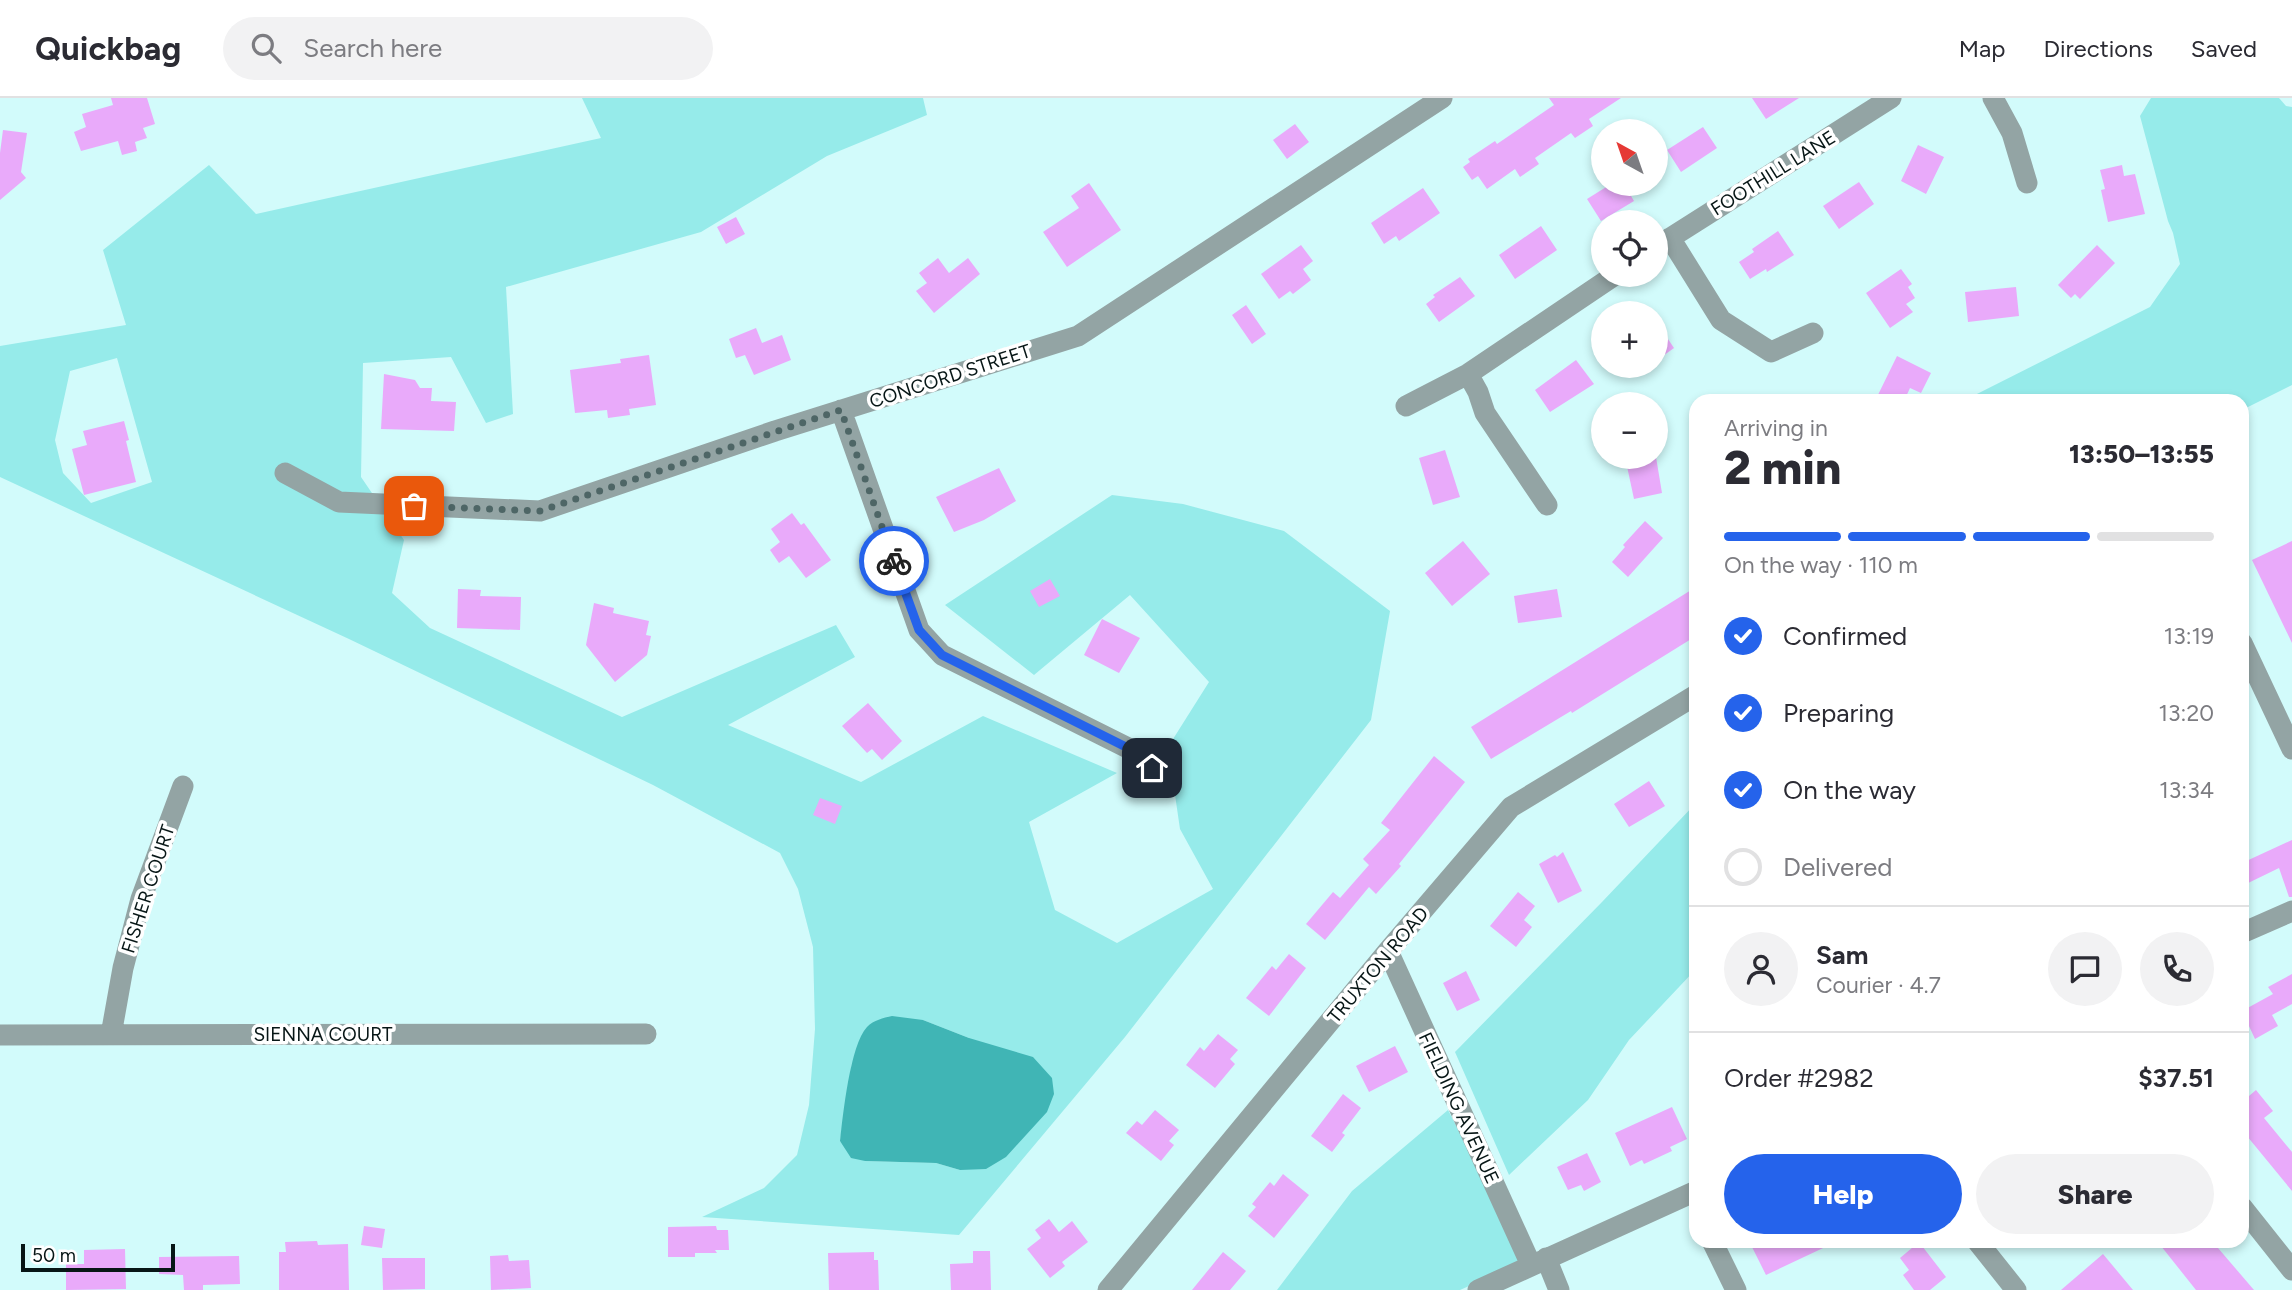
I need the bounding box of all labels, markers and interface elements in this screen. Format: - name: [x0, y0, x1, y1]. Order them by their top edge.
- search box: [223, 17, 713, 80]
- text: Quickbag: [35, 29, 181, 68]
- icon: search: [247, 29, 285, 67]
- text: Search here: [303, 32, 442, 64]
- text: Map: [1959, 34, 2005, 63]
- text: Directions: [2043, 34, 2153, 63]
- text: Saved: [2191, 34, 2257, 63]
- north arrow: [1591, 119, 1668, 196]
- map controls: [1591, 119, 1668, 469]
- street label: FOOTHILL LANE: [1706, 125, 1840, 221]
- button: locate: [1591, 210, 1668, 287]
- button: +: [1591, 301, 1668, 378]
- street label: CONCORD STREET: [866, 339, 1034, 413]
- button: −: [1591, 392, 1668, 469]
- text: Arriving in: [1724, 414, 1828, 442]
- text: 13:50–13:55: [2069, 438, 2214, 470]
- text: 2 min: [1724, 440, 1841, 496]
- pin: [384, 476, 444, 536]
- icon: bag: [395, 487, 433, 525]
- courier: [859, 526, 929, 596]
- icon: bike: [875, 542, 913, 580]
- text: On the way · 110 m: [1724, 551, 1918, 579]
- icon: check: [1724, 617, 1762, 655]
- text: Confirmed: [1783, 620, 1907, 652]
- text: 13:19: [2164, 622, 2214, 650]
- icon: check: [1724, 694, 1762, 732]
- text: Preparing: [1783, 697, 1894, 729]
- text: 13:20: [2159, 699, 2214, 727]
- pin: [1122, 738, 1182, 798]
- icon: home: [1133, 749, 1171, 787]
- icon: check: [1724, 771, 1762, 809]
- text: On the way: [1783, 774, 1916, 806]
- text: 13:34: [2159, 776, 2214, 804]
- street label: FISHER COURT: [116, 822, 180, 956]
- text: Delivered: [1783, 851, 1892, 883]
- street label: TRUXTON ROAD: [1323, 902, 1433, 1028]
- button: person: [1724, 932, 1798, 1006]
- button: chat: [2048, 932, 2122, 1006]
- button: phone: [2140, 932, 2214, 1006]
- text: Sam: [1816, 939, 1868, 971]
- text: Courier · 4.7: [1816, 971, 1941, 999]
- street label: SIENNA COURT: [253, 1023, 393, 1046]
- street label: FIELDING AVENUE: [1414, 1029, 1504, 1187]
- text: Order #2982: [1724, 1062, 1874, 1094]
- text: $37.51: [2138, 1062, 2214, 1094]
- button: Help: [1724, 1154, 1962, 1234]
- button: Share: [1976, 1154, 2214, 1234]
- scale bar: [21, 1241, 175, 1273]
- text: 50 m: [32, 1244, 76, 1267]

